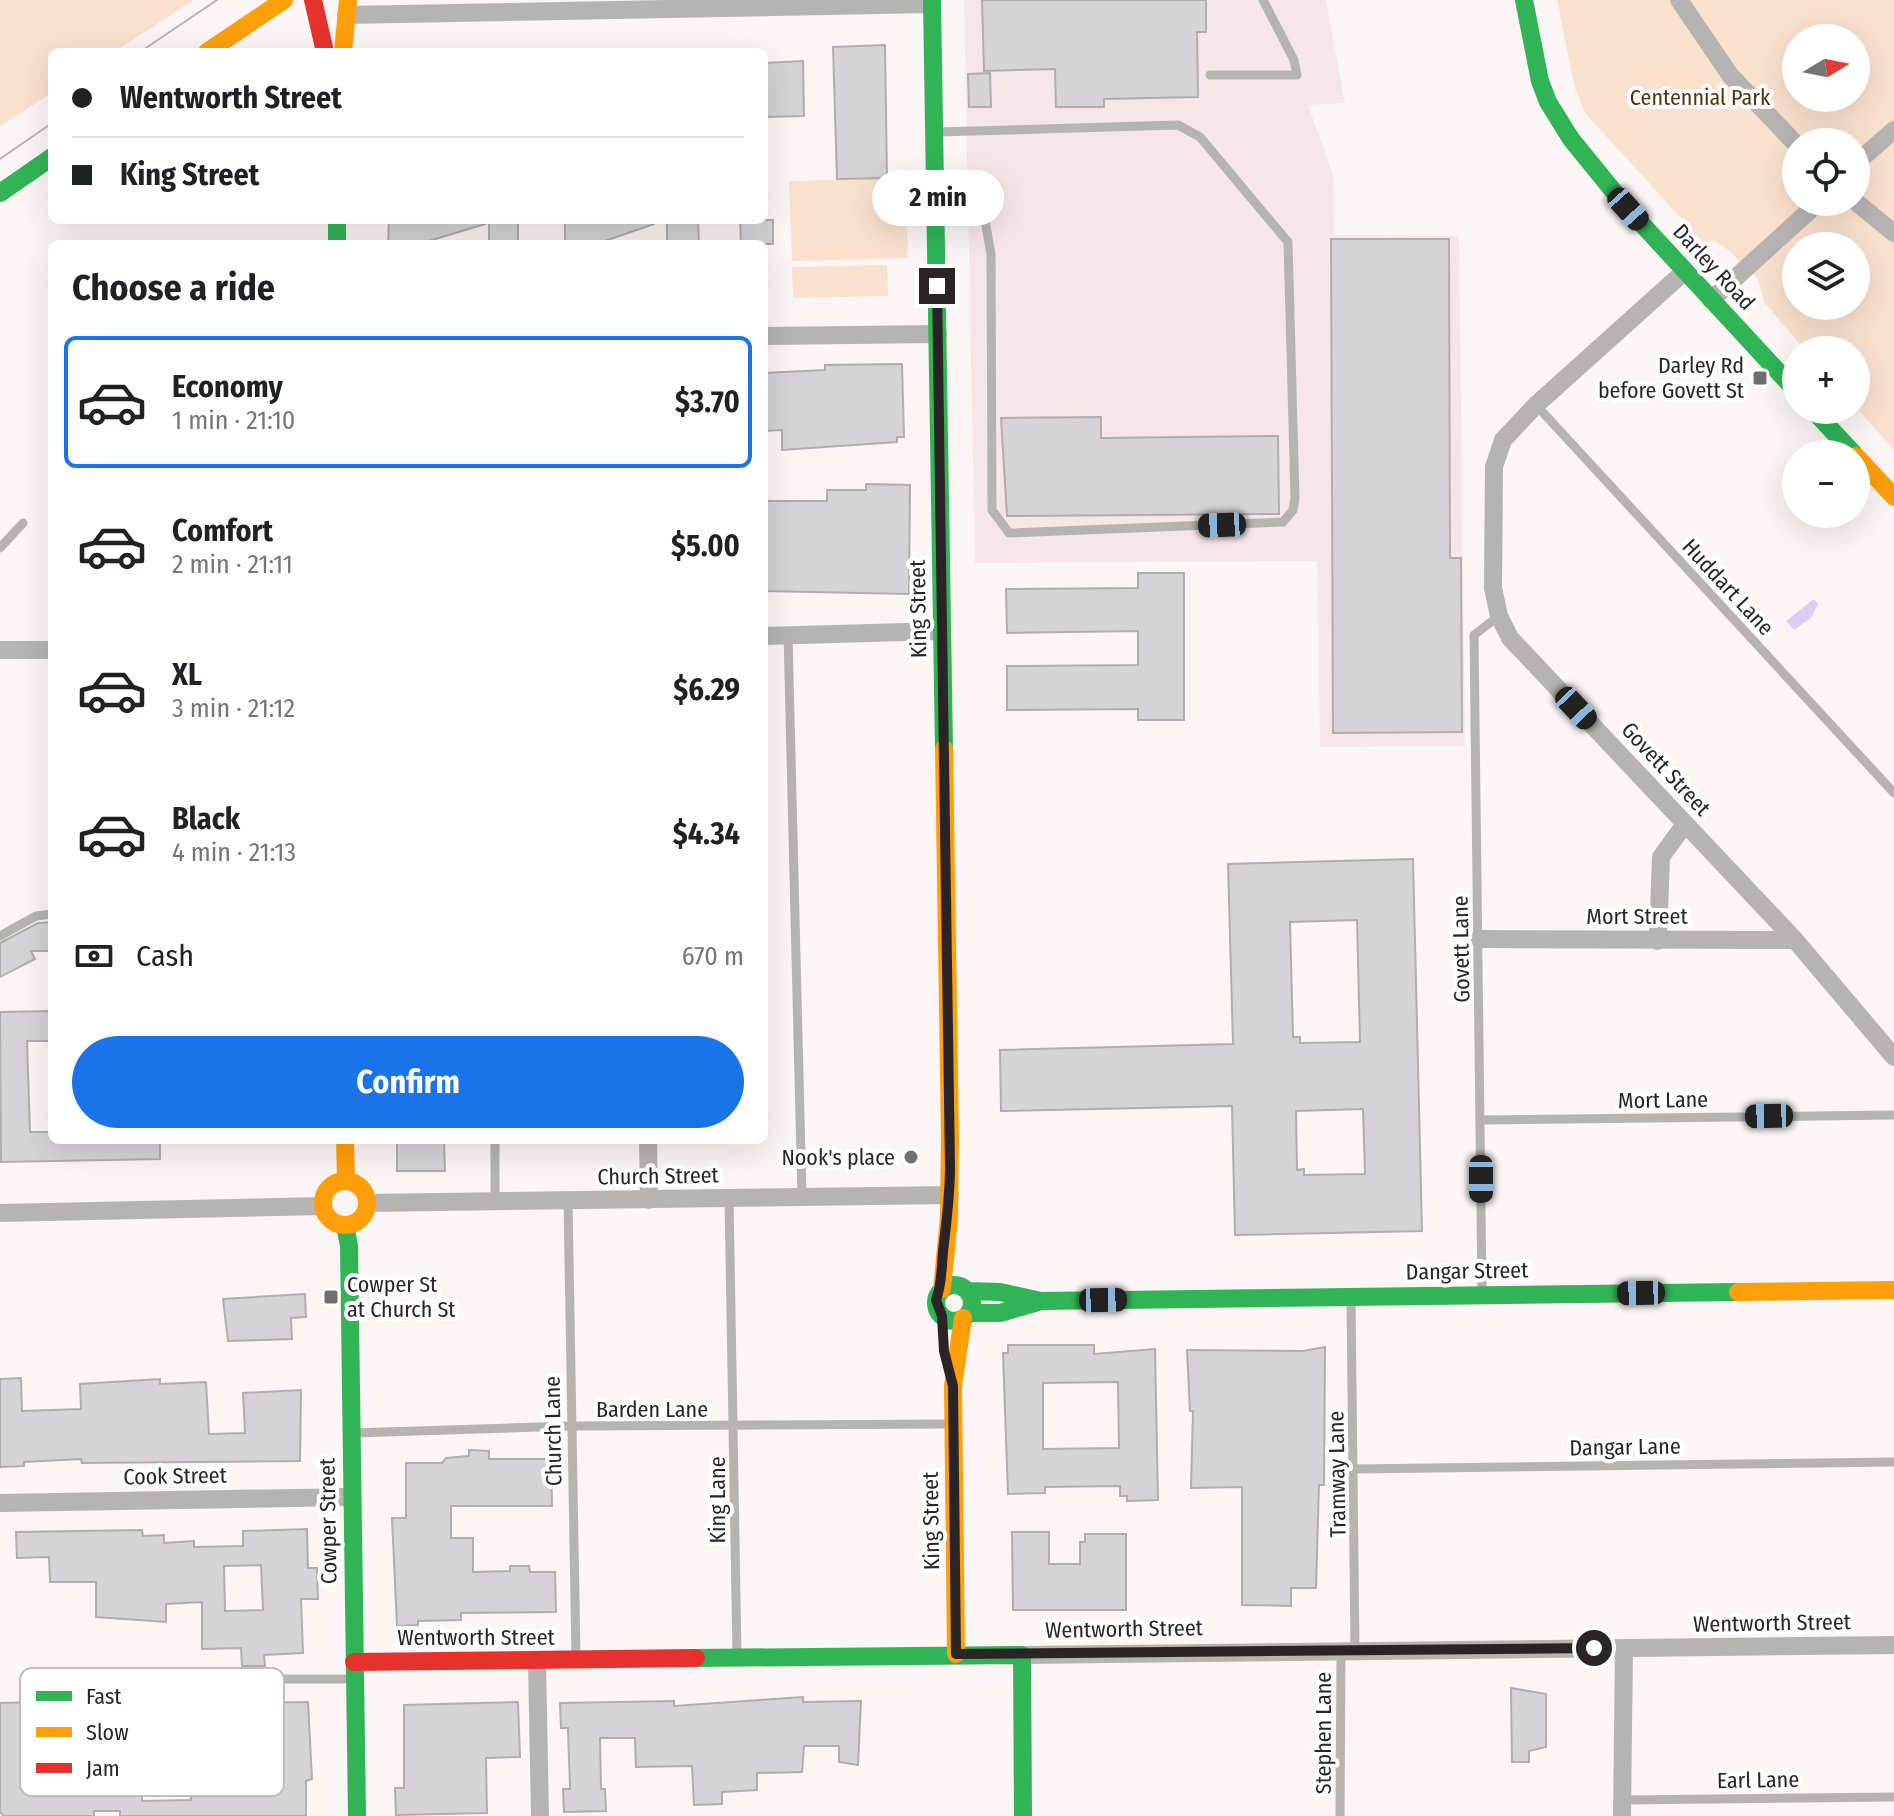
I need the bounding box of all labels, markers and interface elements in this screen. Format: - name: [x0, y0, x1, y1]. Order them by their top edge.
- north arrow: [1782, 24, 1870, 112]
- map controls: [1782, 24, 1870, 528]
- text: Wentworth Street: [120, 80, 342, 116]
- park label: Centennial Park: [1630, 84, 1771, 111]
- button: locate: [1782, 128, 1870, 216]
- text: King Street: [120, 157, 259, 193]
- callout: 2 min: [871, 170, 1003, 226]
- text: 2 min: [909, 182, 967, 213]
- car: [1603, 183, 1653, 235]
- street label: Darley Road: [1667, 218, 1761, 316]
- button: layers: [1782, 232, 1870, 320]
- text: Choose a ride: [72, 266, 275, 310]
- route end: [919, 268, 955, 304]
- button: +: [1782, 336, 1870, 424]
- place label: Darley Rd before Govett St: [1598, 352, 1745, 404]
- icon: car: [76, 366, 148, 438]
- text: Economy: [172, 369, 283, 405]
- marker: Darley Rd before Govett St: [1751, 369, 1769, 387]
- text: $3.70: [675, 384, 740, 420]
- text: 1 min · 21:10: [172, 405, 295, 436]
- button: −: [1782, 440, 1870, 528]
- icon: car: [76, 510, 148, 582]
- car: [1198, 512, 1246, 538]
- text: Comfort: [172, 513, 273, 549]
- text: $5.00: [671, 528, 740, 564]
- street label: Huddart Lane: [1676, 533, 1780, 641]
- text: 2 min · 21:11: [172, 549, 293, 580]
- street label: King Street: [904, 559, 932, 658]
- icon: car: [76, 654, 148, 726]
- text: XL: [172, 657, 202, 693]
- text: $6.29: [673, 672, 740, 708]
- car: [1551, 682, 1601, 734]
- text: 3 min · 21:12: [172, 693, 295, 724]
- street label: Govett Street: [1616, 717, 1717, 822]
- icon: car: [76, 798, 148, 870]
- text: Black: [172, 801, 240, 837]
- text: $4.34: [673, 816, 740, 852]
- text: 4 min · 21:13: [172, 837, 296, 868]
- street label: Govett Lane: [1447, 895, 1475, 1003]
- street label: Mort Street: [1586, 903, 1688, 930]
- icon: cash: [72, 934, 116, 978]
- text: Cash: [136, 938, 194, 974]
- text: 670 m: [682, 941, 744, 972]
- button: Confirm: [72, 1036, 744, 1128]
- street label: Mort Lane: [1618, 1086, 1708, 1114]
- car: [1745, 1104, 1793, 1128]
- place label: Nook's place: [781, 1144, 895, 1171]
- marker: Nook's place: [902, 1148, 920, 1166]
- car: [1469, 1155, 1493, 1203]
- street label: Church Street: [597, 1161, 720, 1191]
- street label: Dangar Street: [1405, 1256, 1529, 1286]
- place label: Cowper St at Church St: [347, 1271, 456, 1323]
- car: [1617, 1281, 1665, 1305]
- marker: Cowper St at Church St: [322, 1288, 340, 1306]
- car: [1079, 1288, 1127, 1312]
- street label: Church Lane: [539, 1376, 567, 1486]
- street label: Barden Lane: [596, 1396, 708, 1423]
- street label: Tramway Lane: [1322, 1410, 1352, 1538]
- street label: Dangar Lane: [1569, 1433, 1681, 1461]
- street label: King Lane: [704, 1456, 731, 1544]
- street label: Cowper Street: [313, 1457, 343, 1584]
- street label: Cook Street: [123, 1462, 228, 1490]
- street label: King Street: [917, 1471, 945, 1570]
- street label: Wentworth Street: [1693, 1608, 1852, 1638]
- street label: Wentworth Street: [1045, 1614, 1204, 1644]
- street label: Wentworth Street: [397, 1624, 556, 1651]
- route start: [1576, 1630, 1612, 1666]
- legend: [20, 1668, 284, 1796]
- street label: Stephen Lane: [1310, 1672, 1337, 1794]
- text: Fast: [86, 1683, 122, 1710]
- text: Slow: [86, 1719, 129, 1746]
- text: Jam: [86, 1755, 120, 1782]
- street label: Earl Lane: [1717, 1766, 1799, 1794]

